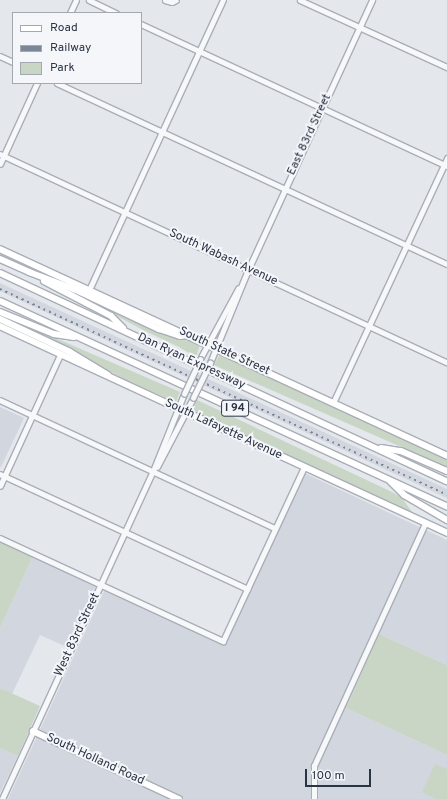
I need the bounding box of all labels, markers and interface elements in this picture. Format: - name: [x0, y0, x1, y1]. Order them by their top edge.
- legend: [12, 12, 142, 84]
- text: Road: [50, 20, 78, 36]
- text: Railway: [50, 40, 91, 56]
- text: Park: [50, 60, 75, 76]
- street label: East 83rd Street: [285, 92, 335, 178]
- street label: South Wabash Avenue: [166, 226, 280, 290]
- street label: South State Street: [176, 325, 272, 379]
- street label: Dan Ryan Expressway: [135, 331, 247, 393]
- street label: South Lafayette Avenue: [162, 396, 284, 464]
- road number: I 94: [221, 399, 249, 417]
- street label: West 83rd Street: [52, 591, 104, 679]
- street label: South Holland Road: [44, 731, 146, 789]
- scale bar: [307, 761, 373, 787]
- text: 100 m: [312, 768, 345, 784]

